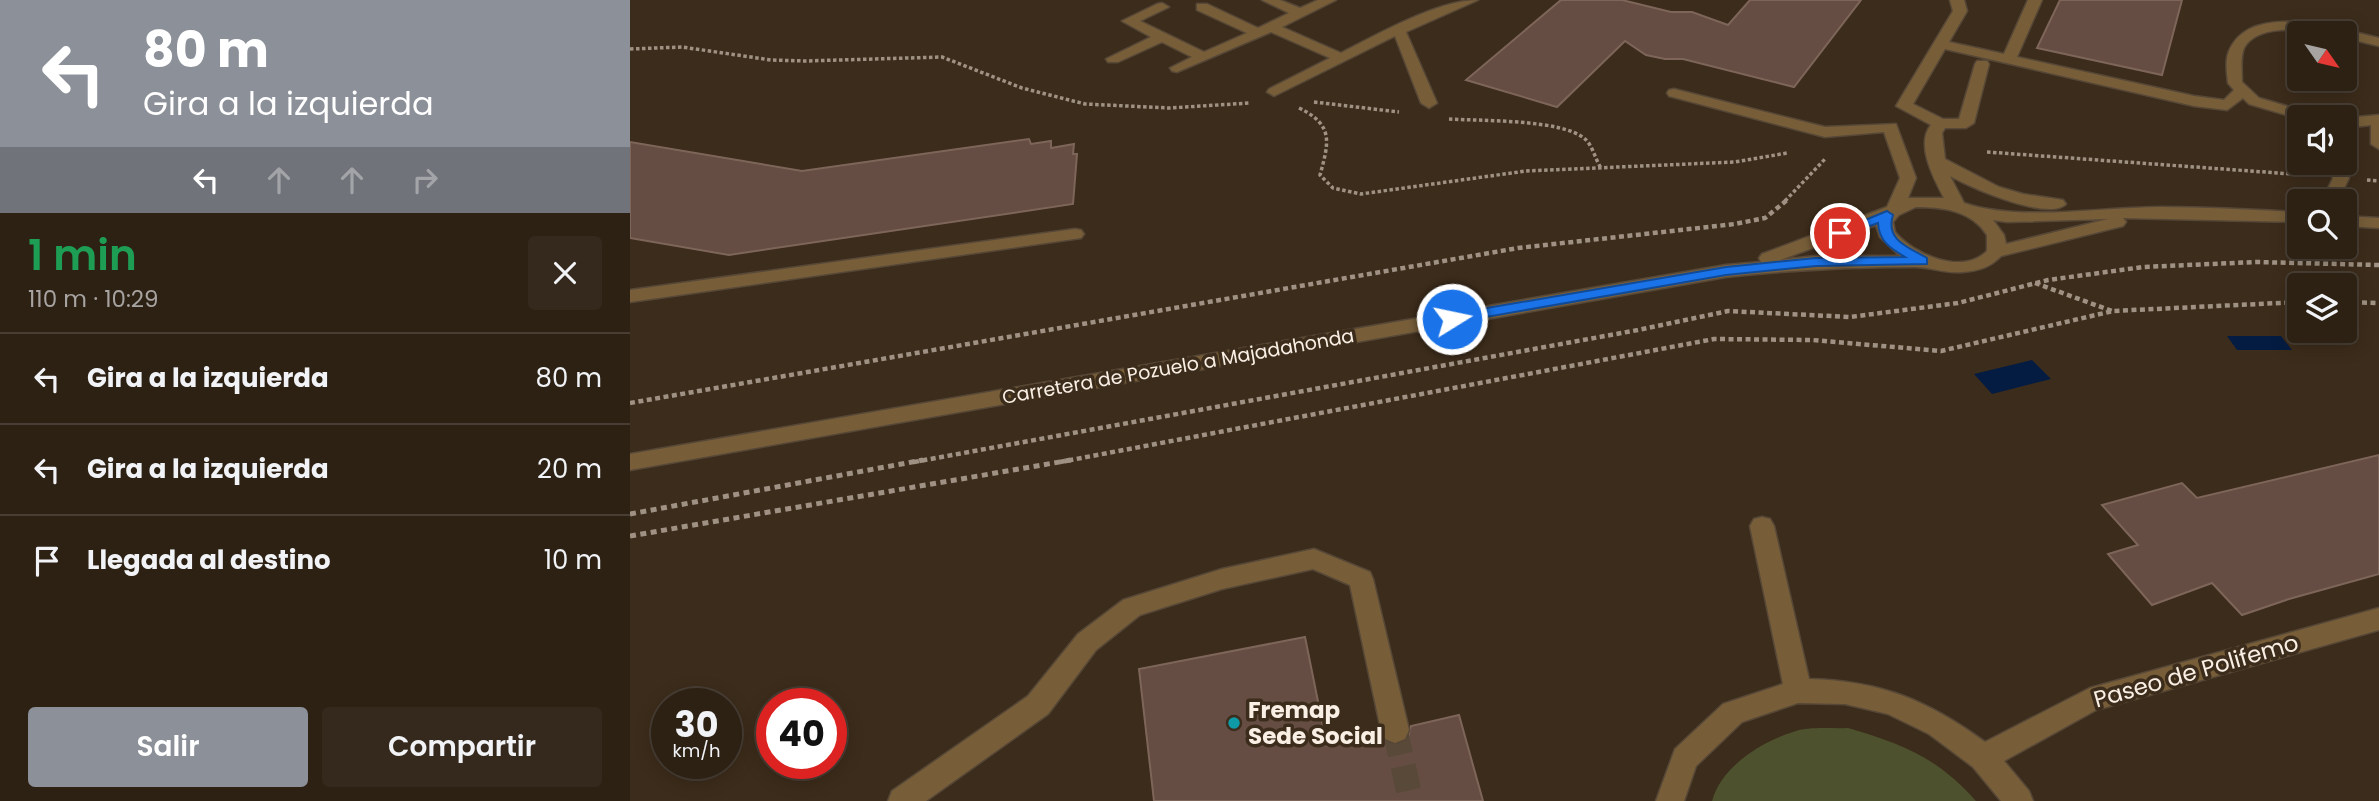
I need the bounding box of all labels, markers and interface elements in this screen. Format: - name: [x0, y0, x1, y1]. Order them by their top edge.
- text: 80 m: [143, 16, 269, 84]
- north arrow: [2287, 21, 2357, 91]
- map controls: [2287, 21, 2357, 343]
- icon: left: [28, 28, 119, 119]
- text: Gira a la izquierda: [143, 81, 434, 126]
- button: sound: [2287, 105, 2357, 175]
- icon: left: [187, 161, 225, 199]
- icon: ahead: [260, 161, 298, 199]
- icon: ahead: [333, 161, 371, 199]
- icon: right: [406, 161, 444, 199]
- button: search: [2287, 189, 2357, 259]
- pin: [1810, 203, 1870, 263]
- icon: arrive: [1821, 214, 1859, 252]
- text: 1 min: [28, 226, 137, 285]
- button: close: [528, 236, 602, 310]
- button: layers: [2287, 273, 2357, 343]
- position arrow: [1415, 282, 1489, 356]
- text: 110 m · 10:29: [28, 283, 159, 315]
- street label: Carretera de Pozuelo a Majadahonda: [1000, 322, 1356, 411]
- icon: left: [28, 360, 66, 398]
- text: Gira a la izquierda: [87, 360, 329, 396]
- text: 80 m: [536, 360, 602, 396]
- icon: left: [28, 451, 66, 489]
- text: Gira a la izquierda: [87, 451, 329, 487]
- text: 20 m: [537, 451, 602, 487]
- icon: arrive: [28, 542, 66, 580]
- text: Llegada al destino: [87, 542, 331, 578]
- text: 10 m: [544, 542, 602, 578]
- street label: Paseo de Polifemo: [2090, 626, 2302, 716]
- speed limit sign: 40: [756, 688, 847, 779]
- place label: Fremap Sede Social: [1248, 694, 1383, 752]
- text: 30: [675, 700, 719, 749]
- button: Salir: [28, 707, 308, 787]
- button: Compartir: [322, 707, 602, 787]
- marker: Fremap Sede Social: [1226, 715, 1242, 731]
- text: km/h: [673, 738, 720, 763]

